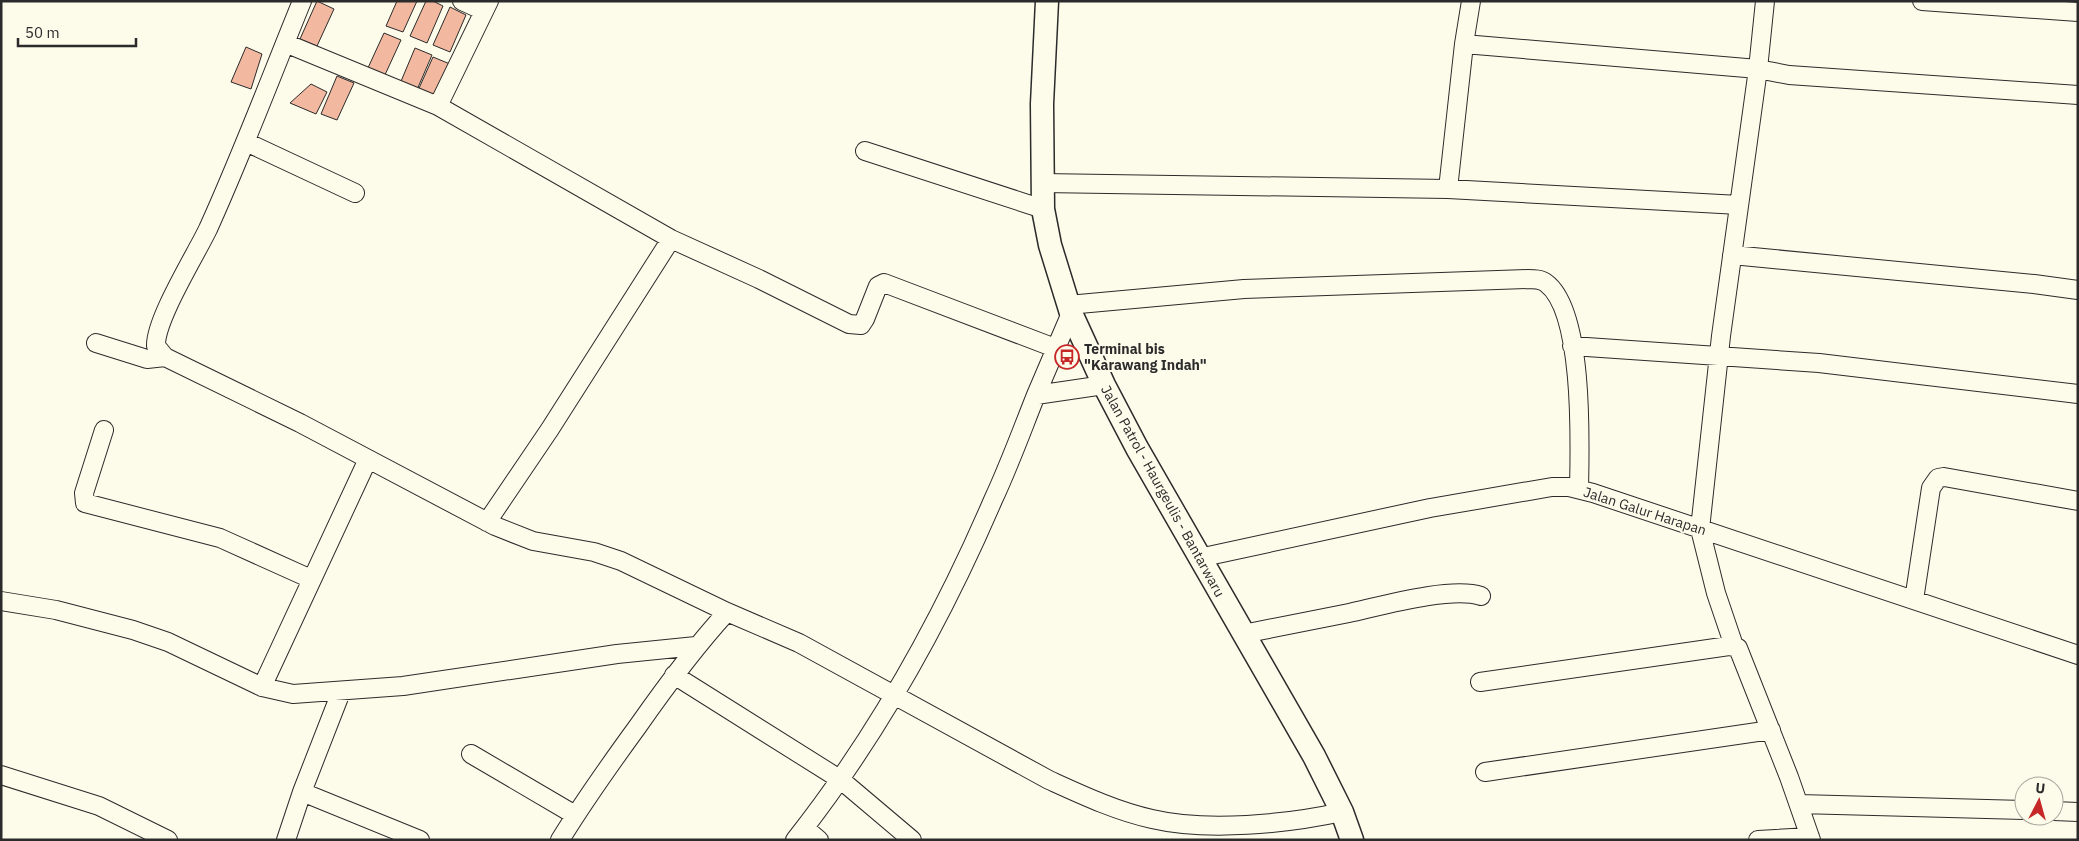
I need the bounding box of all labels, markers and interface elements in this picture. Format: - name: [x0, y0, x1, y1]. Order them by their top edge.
- scale bar: [18, 15, 135, 47]
- text: 50 m: [25, 23, 60, 42]
- place label: Terminal bis "Karawang Indah": [1084, 340, 1207, 374]
- bus stop icon: Terminal bis "Karawang Indah": [1054, 344, 1080, 370]
- street label: Jalan Patrol - Haurgeulis - Bantarwaru: [1097, 382, 1229, 600]
- street label: Jalan Galur Harapan: [1581, 483, 1709, 539]
- north arrow: [2014, 776, 2064, 826]
- text: U: [2035, 779, 2046, 798]

